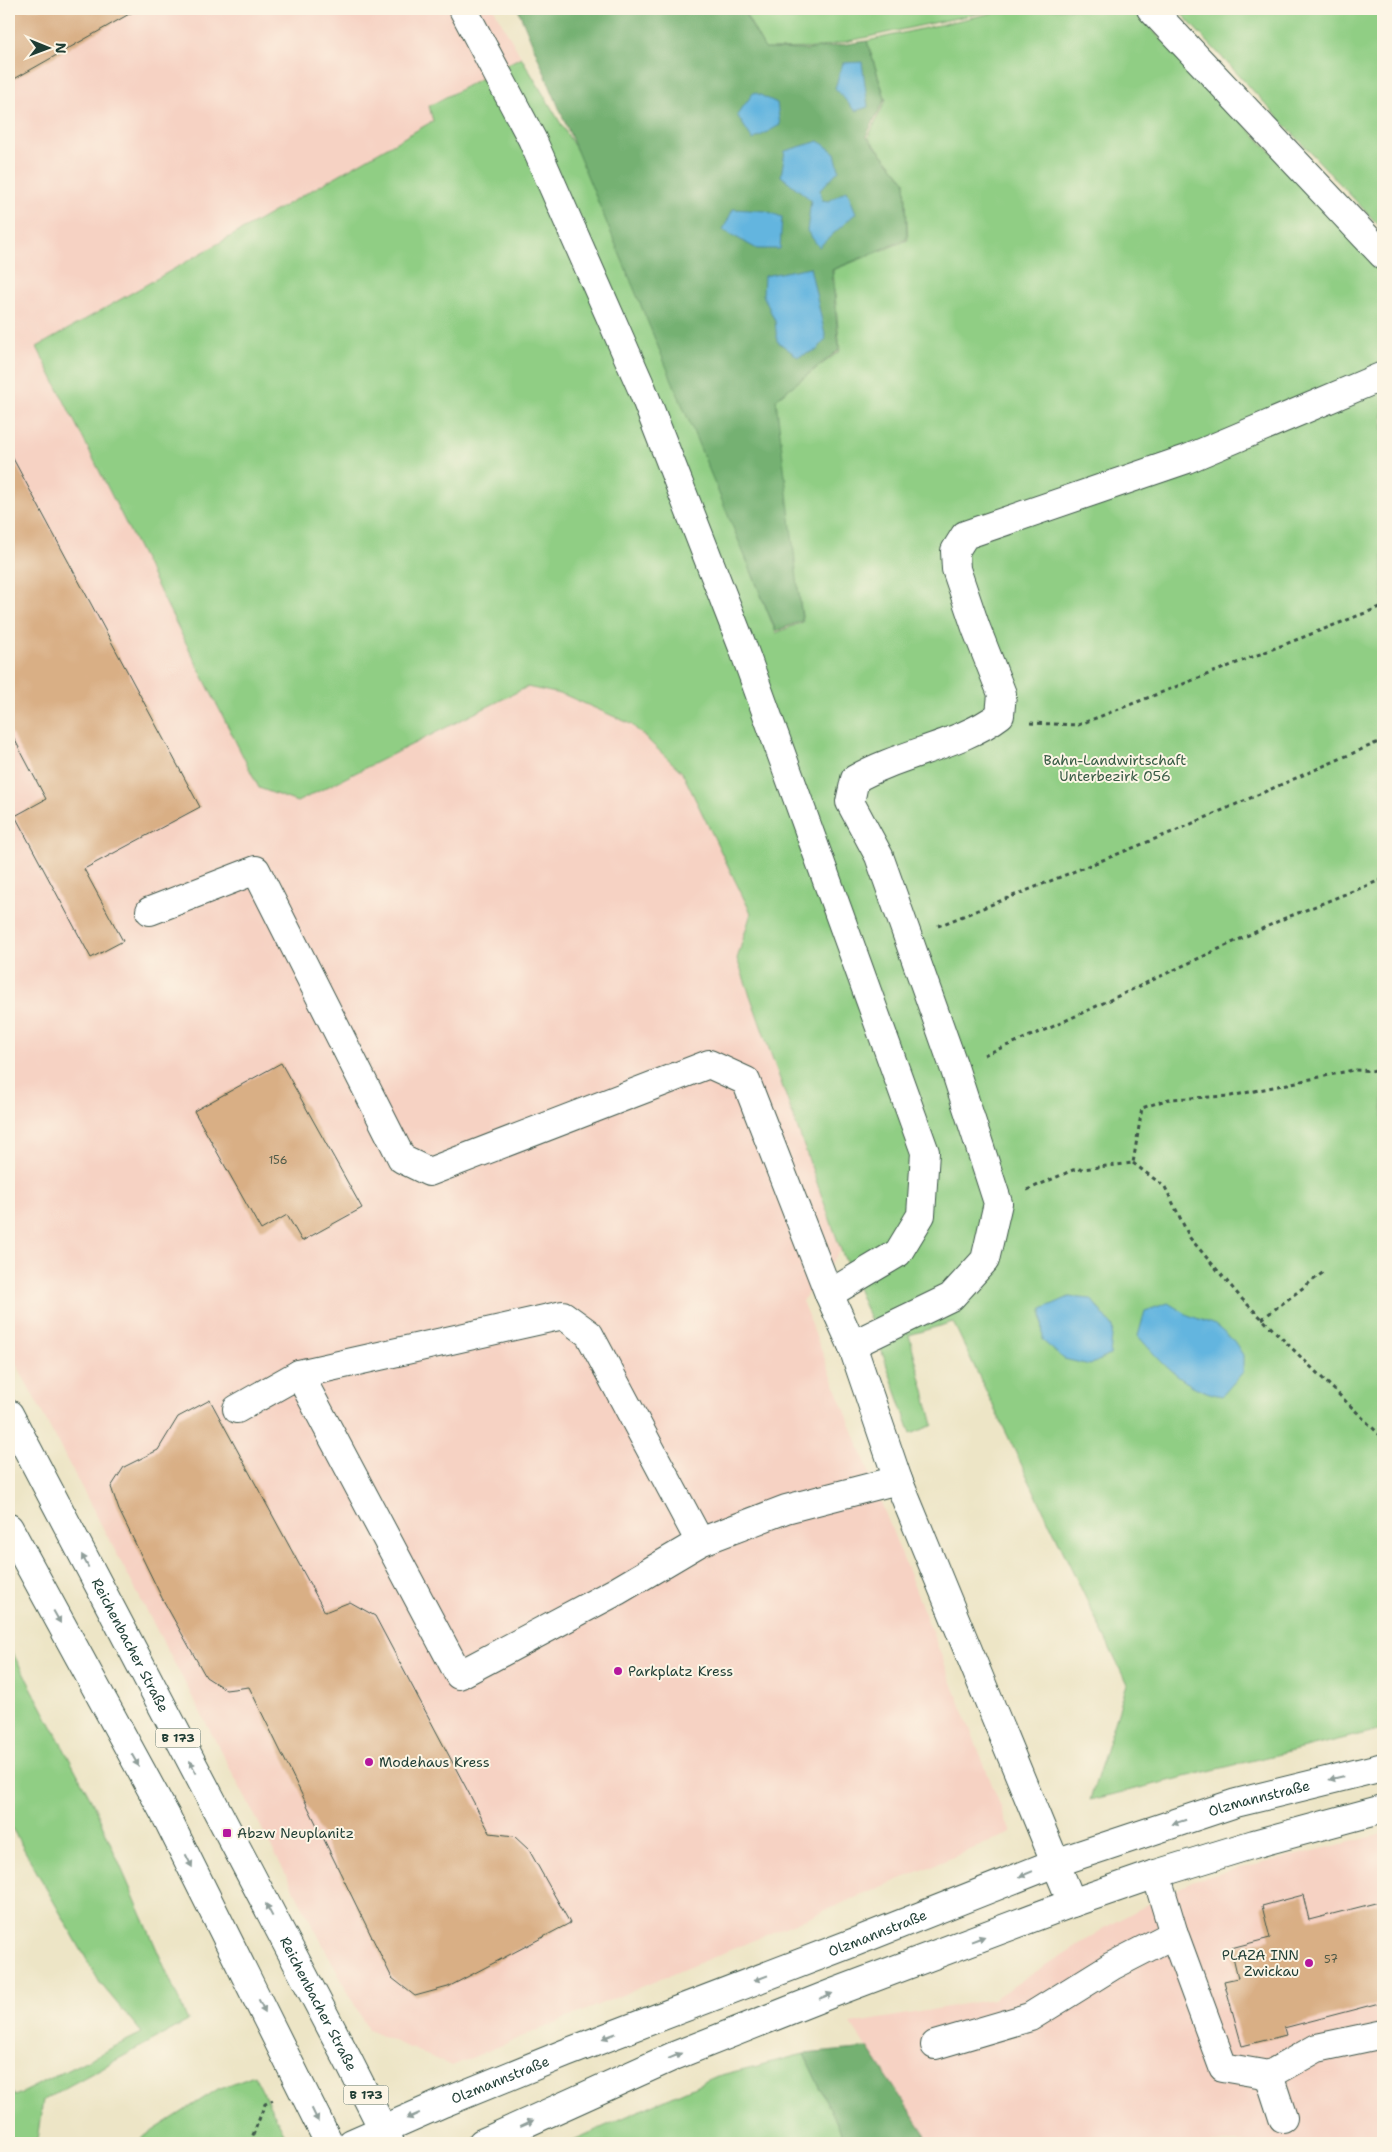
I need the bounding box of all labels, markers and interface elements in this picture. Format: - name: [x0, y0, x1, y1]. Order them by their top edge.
- north arrow: [22, 22, 72, 72]
- text: N: [52, 43, 70, 54]
- park label: Bahn-Landwirtschaft Unterbezirk 056: [1044, 751, 1186, 785]
- house number: 156: [269, 1153, 287, 1168]
- one-way arrow: [81, 1554, 90, 1568]
- street label: Reichenbacher Straße: [88, 1575, 173, 1715]
- one-way arrow: [53, 1610, 61, 1624]
- place label: Parkplatz Kress: [628, 1662, 733, 1680]
- marker: Parkplatz Kress: [612, 1665, 624, 1677]
- road number: B 173: [156, 1729, 200, 1748]
- one-way arrow: [131, 1752, 139, 1767]
- place label: Modehaus Kress: [379, 1753, 490, 1771]
- marker: Modehaus Kress: [363, 1756, 375, 1768]
- one-way arrow: [189, 1760, 197, 1774]
- one-way arrow: [1328, 1775, 1343, 1783]
- street label: Olzmannstraße: [1206, 1776, 1312, 1821]
- one-way arrow: [1172, 1818, 1187, 1826]
- place label: Abzw Neuplanitz: [237, 1824, 354, 1842]
- marker: Abzw Neuplanitz: [221, 1827, 233, 1839]
- one-way arrow: [185, 1854, 193, 1868]
- one-way arrow: [1019, 1871, 1033, 1879]
- one-way arrow: [265, 1903, 273, 1918]
- street label: Olzmannstraße: [826, 1906, 930, 1960]
- street label: Reichenbacher Straße: [276, 1934, 361, 2074]
- one-way arrow: [971, 1935, 986, 1943]
- place label: PLAZA INN Zwickau: [1222, 1946, 1299, 1980]
- house number: 57: [1324, 1952, 1338, 1967]
- marker: PLAZA INN Zwickau: [1303, 1957, 1315, 1969]
- one-way arrow: [753, 1974, 768, 1982]
- one-way arrow: [818, 1991, 833, 1999]
- one-way arrow: [258, 1999, 266, 2013]
- one-way arrow: [602, 2033, 616, 2041]
- street label: Olzmannstraße: [448, 2052, 552, 2108]
- one-way arrow: [668, 2052, 682, 2060]
- road number: B 173: [344, 2086, 388, 2104]
- one-way arrow: [312, 2108, 320, 2122]
- one-way arrow: [406, 2112, 420, 2120]
- one-way arrow: [520, 2119, 534, 2127]

